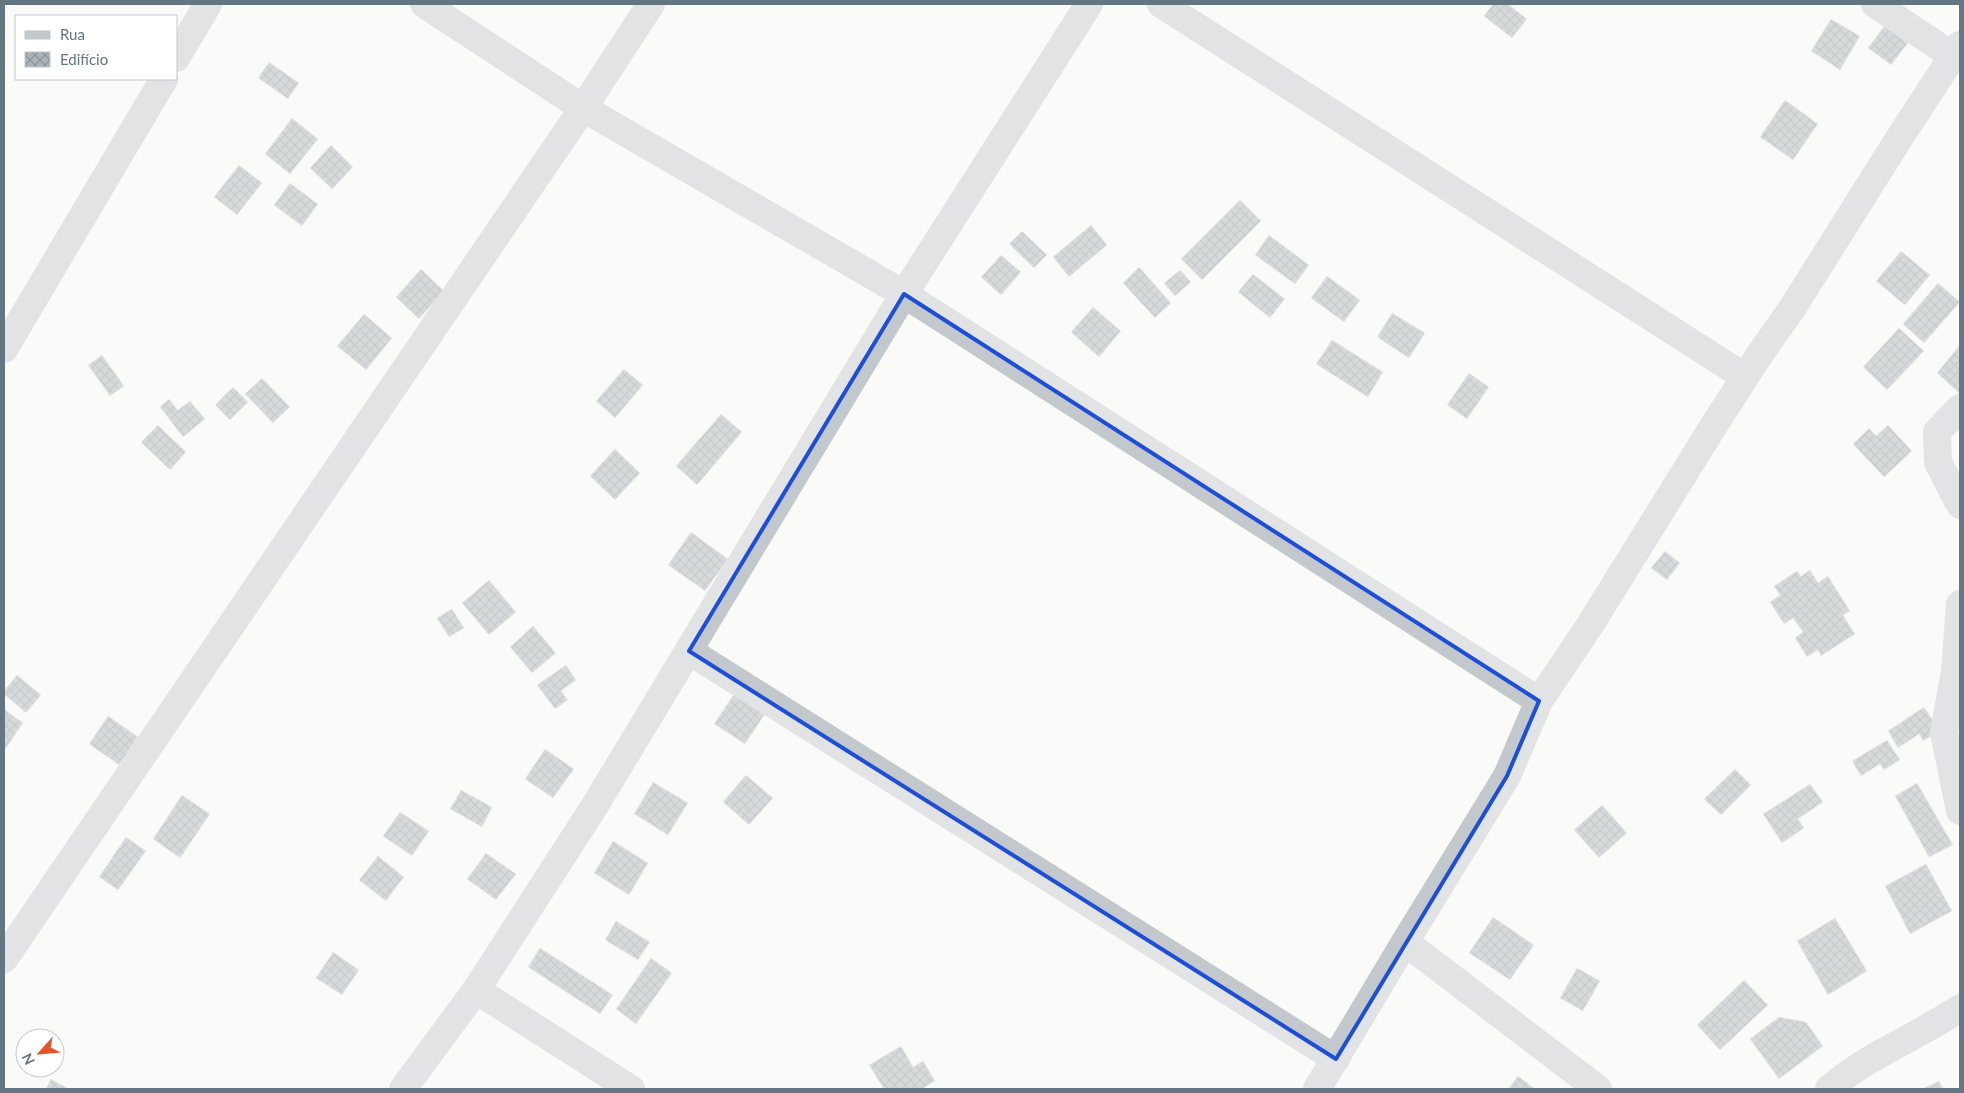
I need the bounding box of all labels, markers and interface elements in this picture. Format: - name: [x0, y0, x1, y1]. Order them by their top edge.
- legend: [15, 15, 178, 80]
- text: Rua: [60, 25, 85, 43]
- text: Edifício: [60, 50, 108, 68]
- north arrow: [15, 1028, 65, 1078]
- text: N: [18, 1050, 38, 1068]

